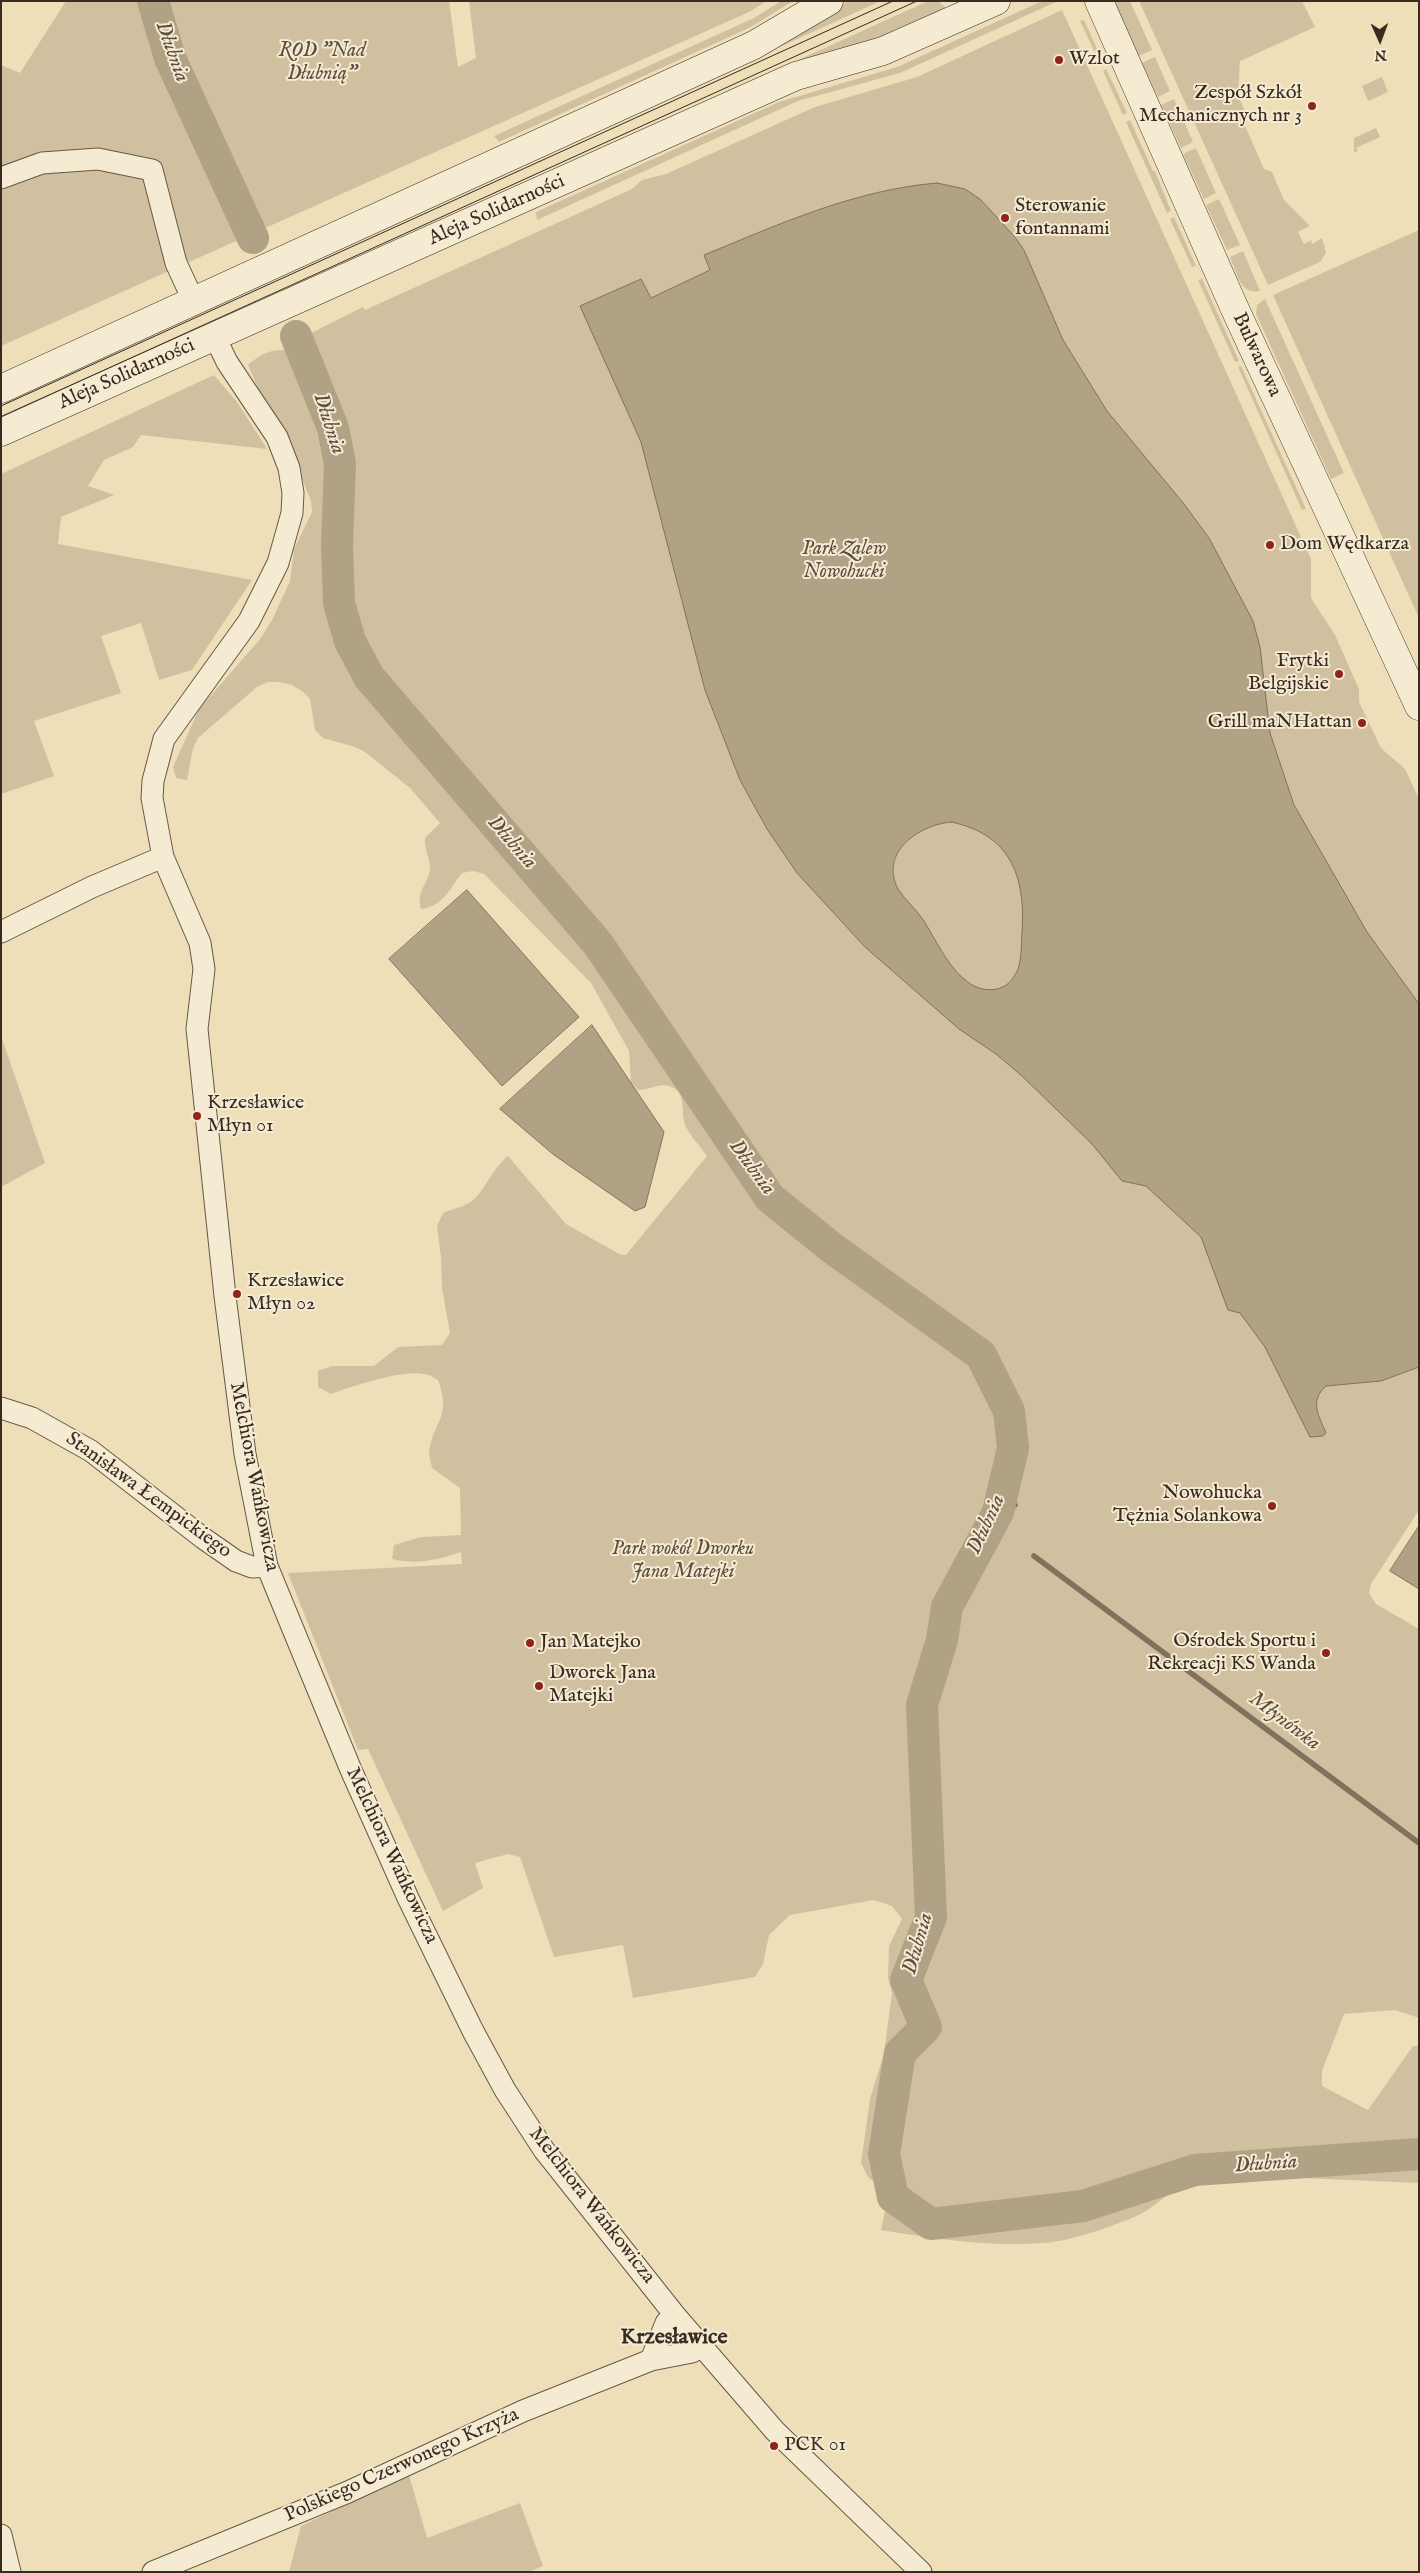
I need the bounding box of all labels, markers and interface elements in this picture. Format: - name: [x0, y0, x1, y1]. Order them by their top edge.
- north arrow: [1355, 15, 1405, 65]
- water label: Dłubnia: [148, 18, 194, 86]
- park label: ROD "Nad Dłubnią": [278, 40, 366, 87]
- text: N: [1374, 46, 1387, 64]
- place label: Wzlot: [1069, 48, 1120, 72]
- marker: Wzlot: [1053, 54, 1065, 66]
- place label: Zespół Szkół Mechanicznych nr 3: [1139, 82, 1302, 129]
- marker: Zespół Szkół Mechanicznych nr 3: [1306, 100, 1318, 112]
- street label: Aleja Solidarności: [425, 170, 569, 252]
- place label: Sterowanie fontannami: [1015, 195, 1110, 242]
- marker: Sterowanie fontannami: [999, 212, 1011, 224]
- street label: Bulwarowa: [1226, 309, 1286, 401]
- street label: Aleja Solidarności: [55, 334, 199, 416]
- water label: Dłubnia: [306, 390, 350, 458]
- place label: Dom Wędkarza: [1280, 533, 1409, 557]
- park label: Park Zalew Nowohucki: [802, 538, 886, 585]
- marker: Dom Wędkarza: [1264, 539, 1276, 551]
- place label: Frytki Belgijskie: [1248, 650, 1329, 697]
- marker: Frytki Belgijskie: [1333, 668, 1345, 680]
- place label: Grill maNHattan: [1208, 711, 1352, 735]
- marker: Grill maNHattan: [1356, 717, 1368, 729]
- water label: Dłubnia: [481, 811, 541, 875]
- place label: Krzesławice Młyn 01: [207, 1092, 304, 1139]
- marker: Krzesławice Młyn 01: [191, 1110, 203, 1122]
- water label: Dłubnia: [722, 1135, 780, 1201]
- place label: Krzesławice Młyn 02: [247, 1270, 344, 1317]
- marker: Krzesławice Młyn 02: [231, 1288, 243, 1300]
- street label: Melchiora Wańkowicza: [223, 1381, 283, 1573]
- street label: Stanisława Łempickiego: [60, 1428, 236, 1564]
- place label: Nowohucka Tężnia Solankowa: [1113, 1482, 1262, 1529]
- water label: Dłubnia: [962, 1491, 1012, 1559]
- marker: Nowohucka Tężnia Solankowa: [1266, 1500, 1278, 1512]
- park label: Park wokół Dworku Jana Matejki: [612, 1538, 754, 1585]
- place label: Ośrodek Sportu i Rekreacji KS Wanda: [1147, 1630, 1316, 1677]
- place label: Jan Matejko: [540, 1631, 641, 1655]
- marker: Jan Matejko: [524, 1637, 536, 1649]
- marker: Ośrodek Sportu i Rekreacji KS Wanda: [1320, 1647, 1332, 1659]
- place label: Dworek Jana Matejki: [549, 1662, 656, 1709]
- marker: Dworek Jana Matejki: [533, 1680, 545, 1692]
- water label: Młynówka: [1243, 1687, 1325, 1757]
- street label: Melchiora Wańkowicza: [340, 1764, 442, 1948]
- water label: Dłubnia: [898, 1910, 940, 1978]
- street label: Melchiora Wańkowicza: [522, 2123, 660, 2289]
- water label: Dłubnia: [1234, 2150, 1298, 2180]
- district label: Krzesławice: [620, 2325, 728, 2351]
- street label: Polskiego Czerwonego Krzyża: [281, 2403, 523, 2529]
- place label: PCK 01: [784, 2434, 846, 2458]
- marker: PCK 01: [768, 2440, 780, 2452]

